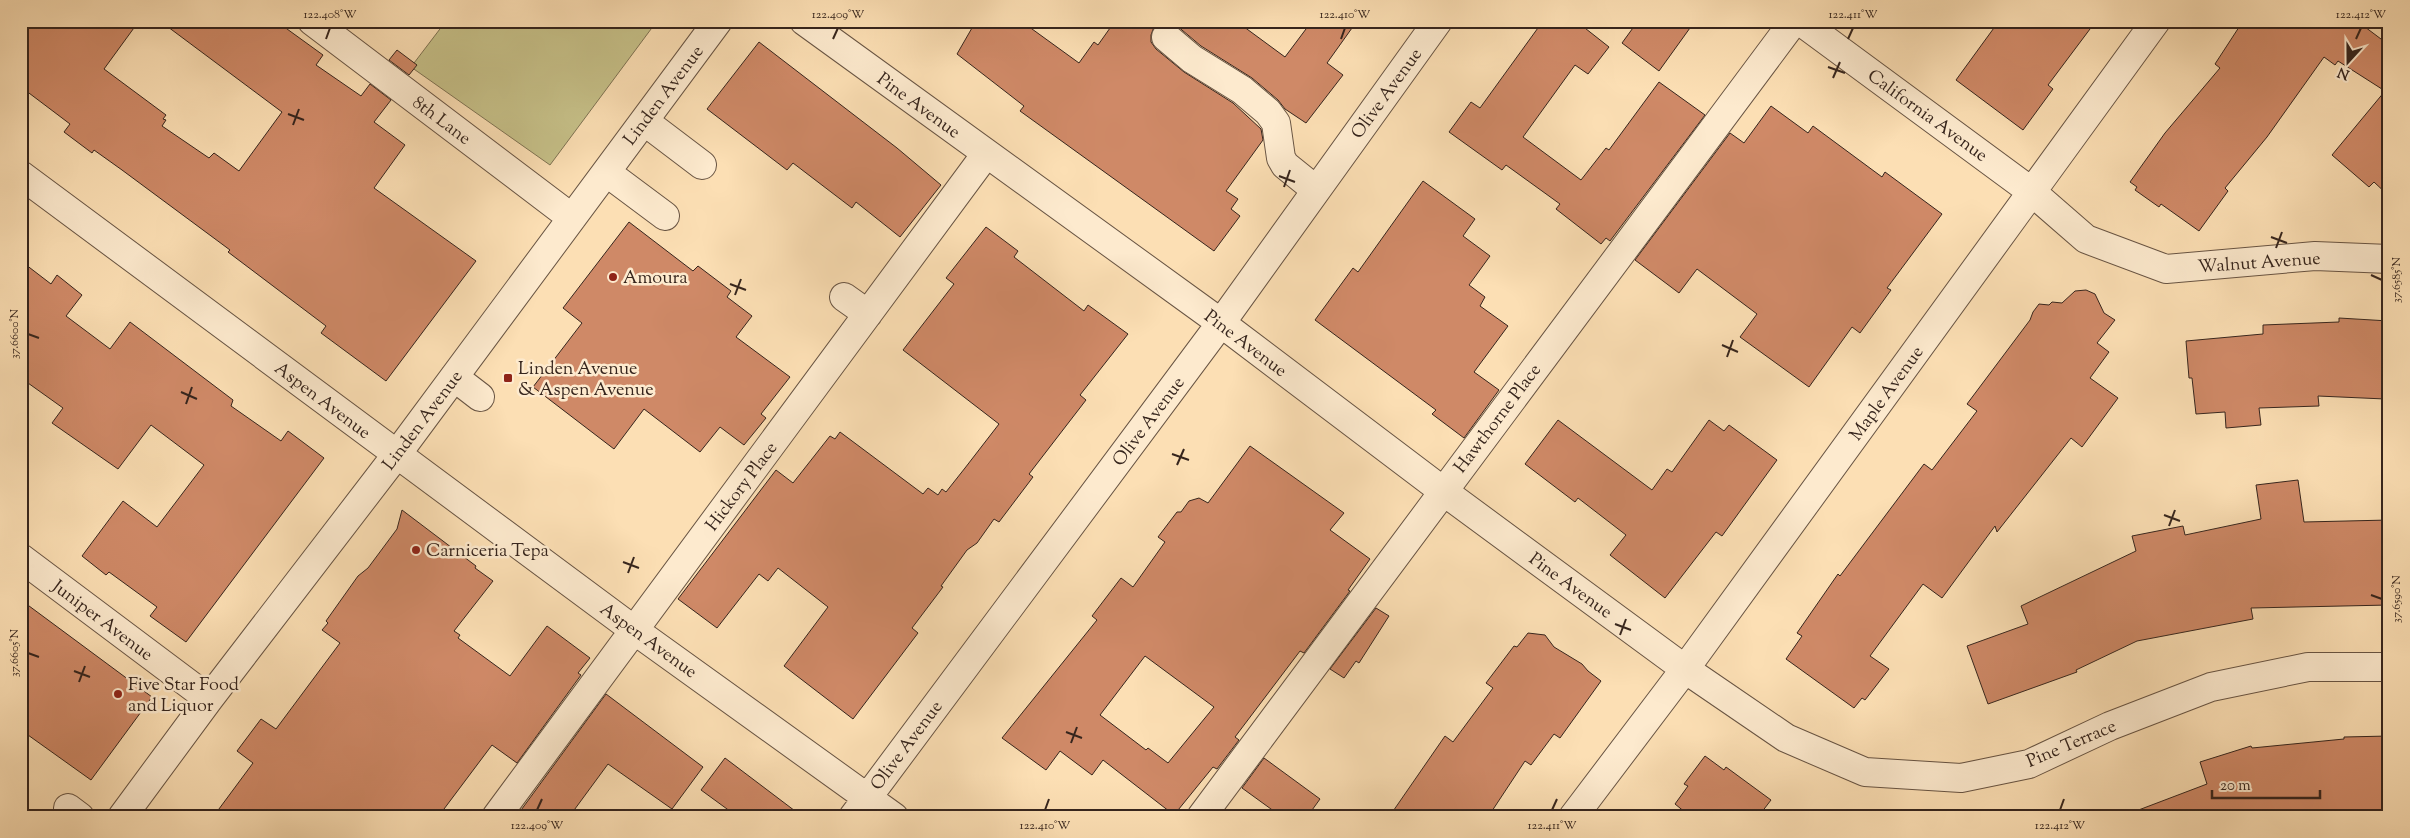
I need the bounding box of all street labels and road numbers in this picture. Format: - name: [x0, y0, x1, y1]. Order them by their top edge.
- street label: Linden Avenue: [618, 41, 711, 152]
- street label: Olive Avenue: [1346, 43, 1429, 145]
- street label: California Avenue: [1861, 64, 1992, 169]
- street label: Pine Avenue: [871, 67, 965, 146]
- street label: 8th Lane: [406, 91, 476, 152]
- street label: Walnut Avenue: [2197, 247, 2322, 281]
- street label: Pine Avenue: [1198, 305, 1292, 384]
- street label: Maple Avenue: [1844, 341, 1931, 447]
- street label: Aspen Avenue: [268, 357, 375, 446]
- street label: Hawthorne Place: [1449, 359, 1548, 479]
- street label: Linden Avenue: [377, 366, 470, 477]
- street label: Olive Avenue: [1107, 372, 1192, 473]
- street label: Hickory Place: [700, 437, 785, 537]
- street label: Pine Avenue: [1523, 547, 1617, 626]
- street label: Juniper Avenue: [45, 574, 158, 668]
- street label: Aspen Avenue: [594, 597, 702, 686]
- street label: Olive Avenue: [865, 696, 950, 797]
- street label: Pine Terrace: [2023, 714, 2121, 775]

